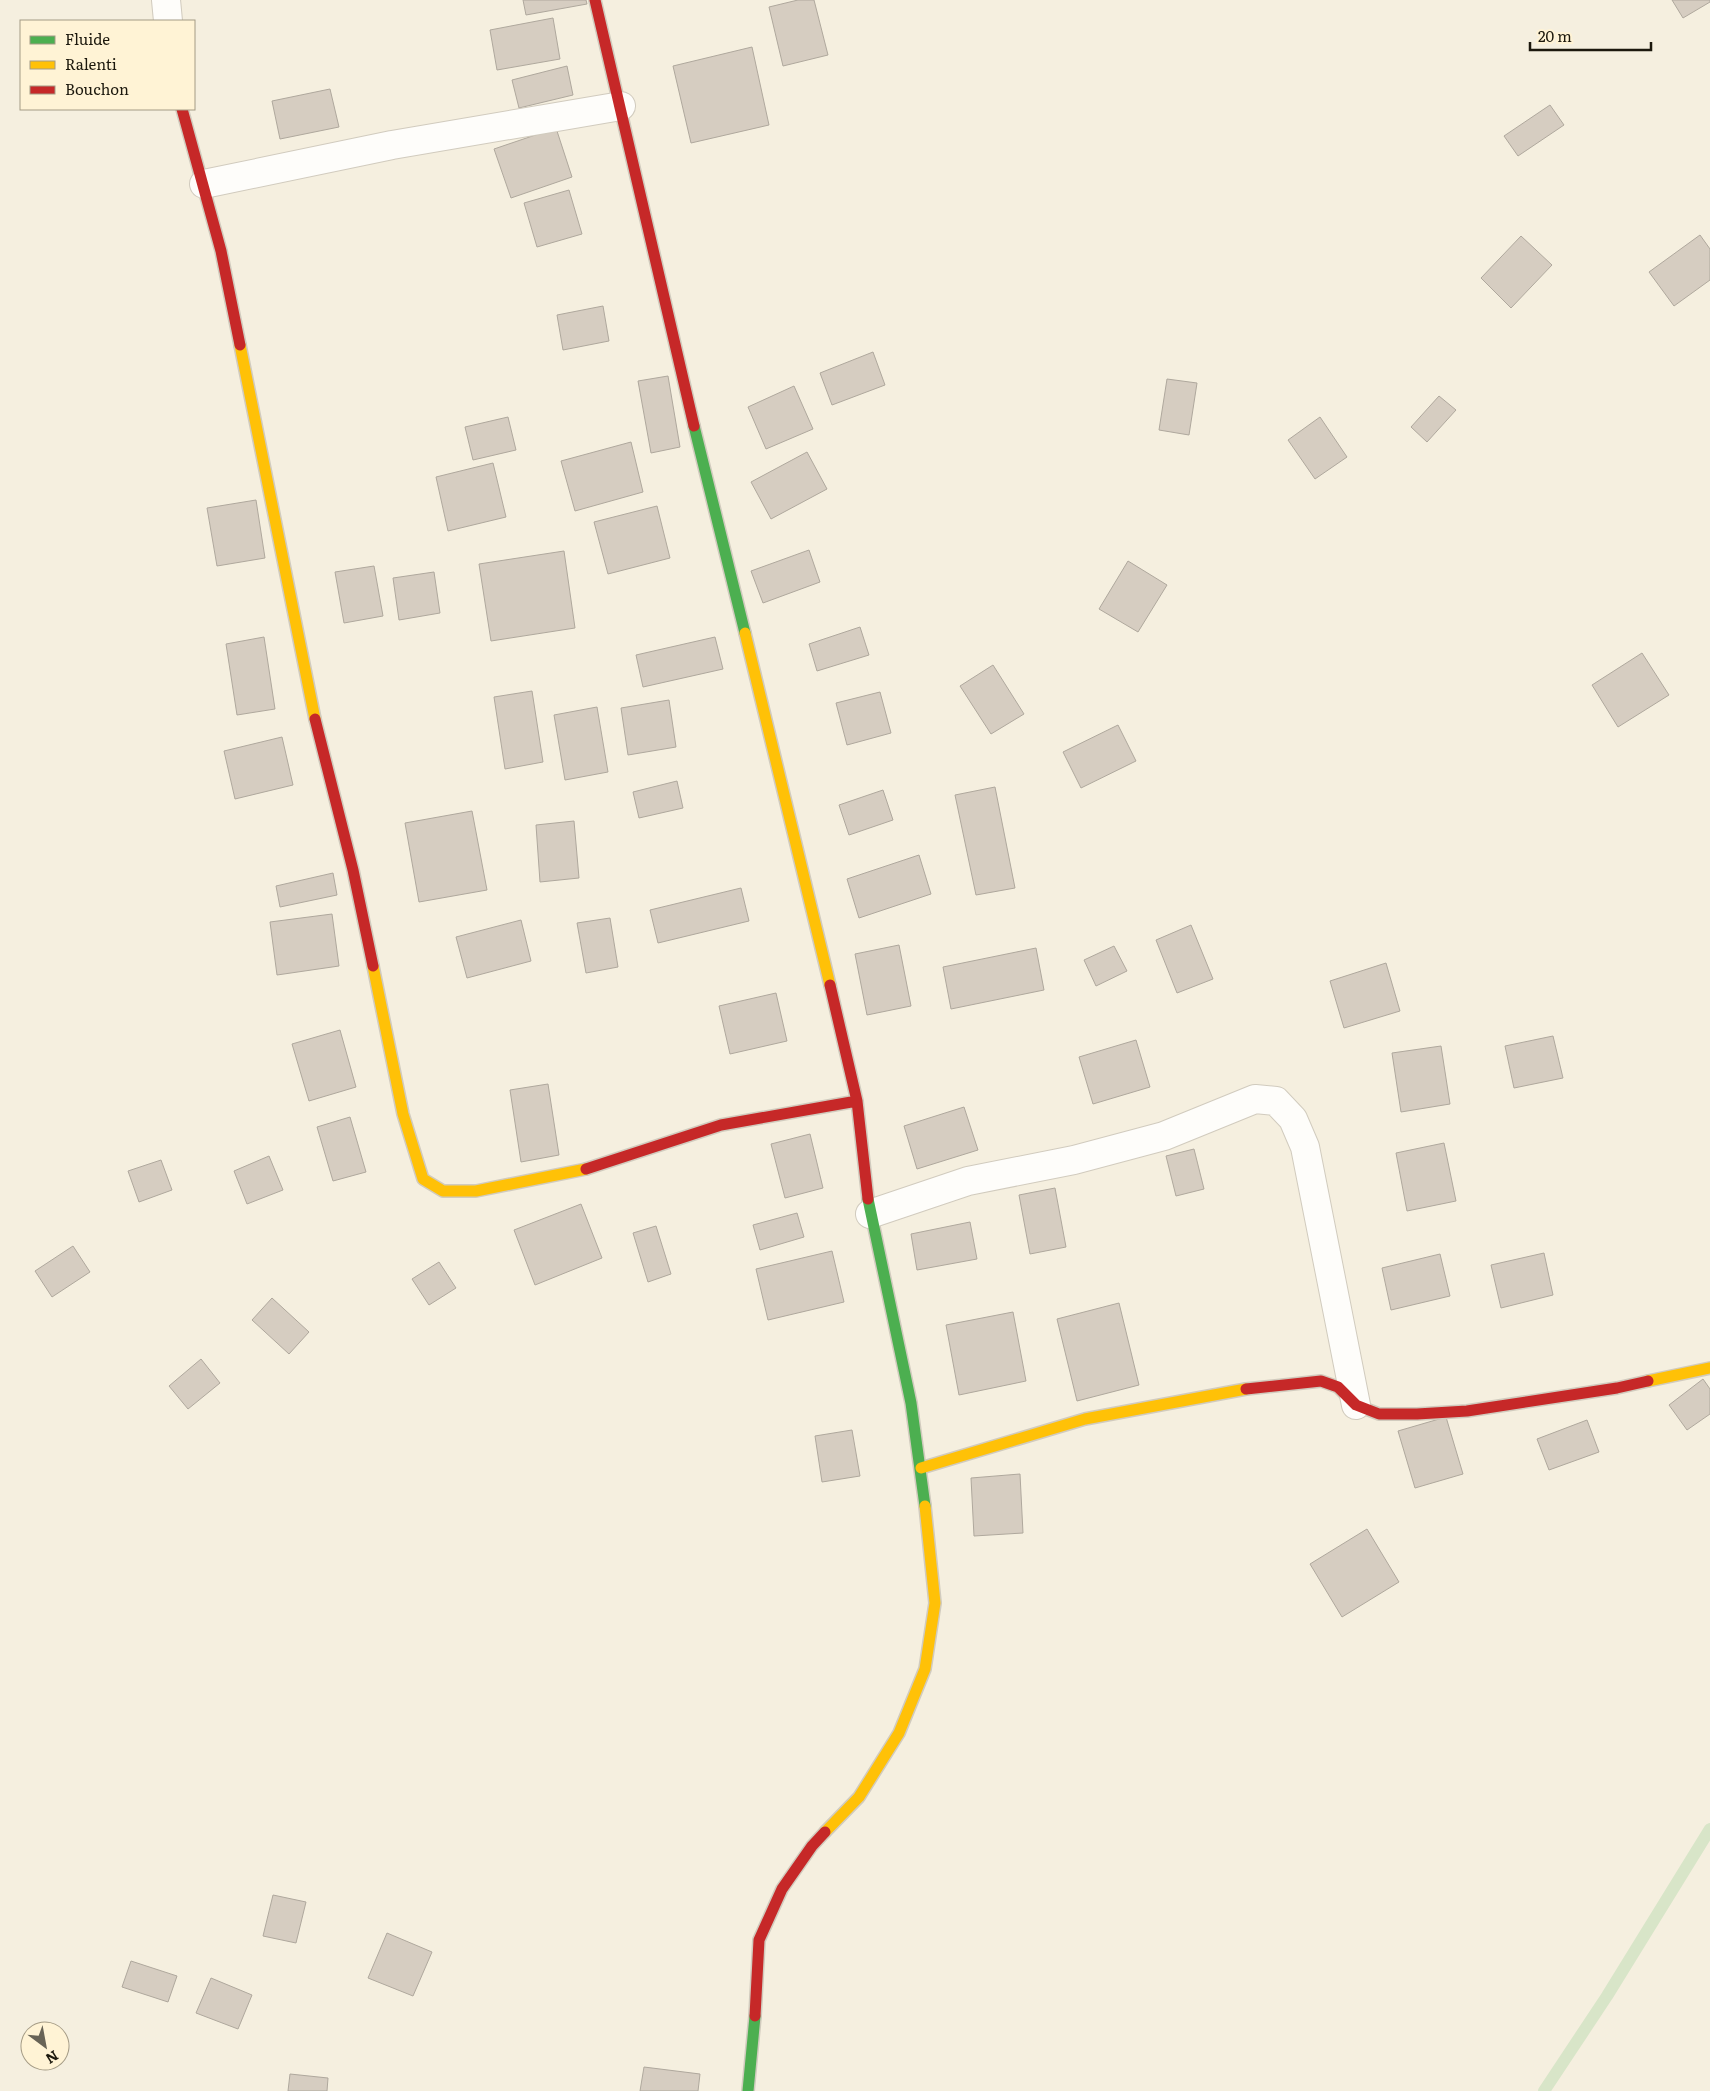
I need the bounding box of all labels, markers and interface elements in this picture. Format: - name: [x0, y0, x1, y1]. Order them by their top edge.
- legend: [20, 20, 195, 110]
- scale bar: [1530, 20, 1651, 52]
- text: 20 m: [1538, 24, 1572, 47]
- text: Fluide: [65, 27, 110, 50]
- text: Ralenti: [65, 52, 117, 75]
- text: Bouchon: [65, 77, 129, 100]
- north arrow: [20, 2021, 70, 2071]
- text: N: [42, 2046, 63, 2070]

